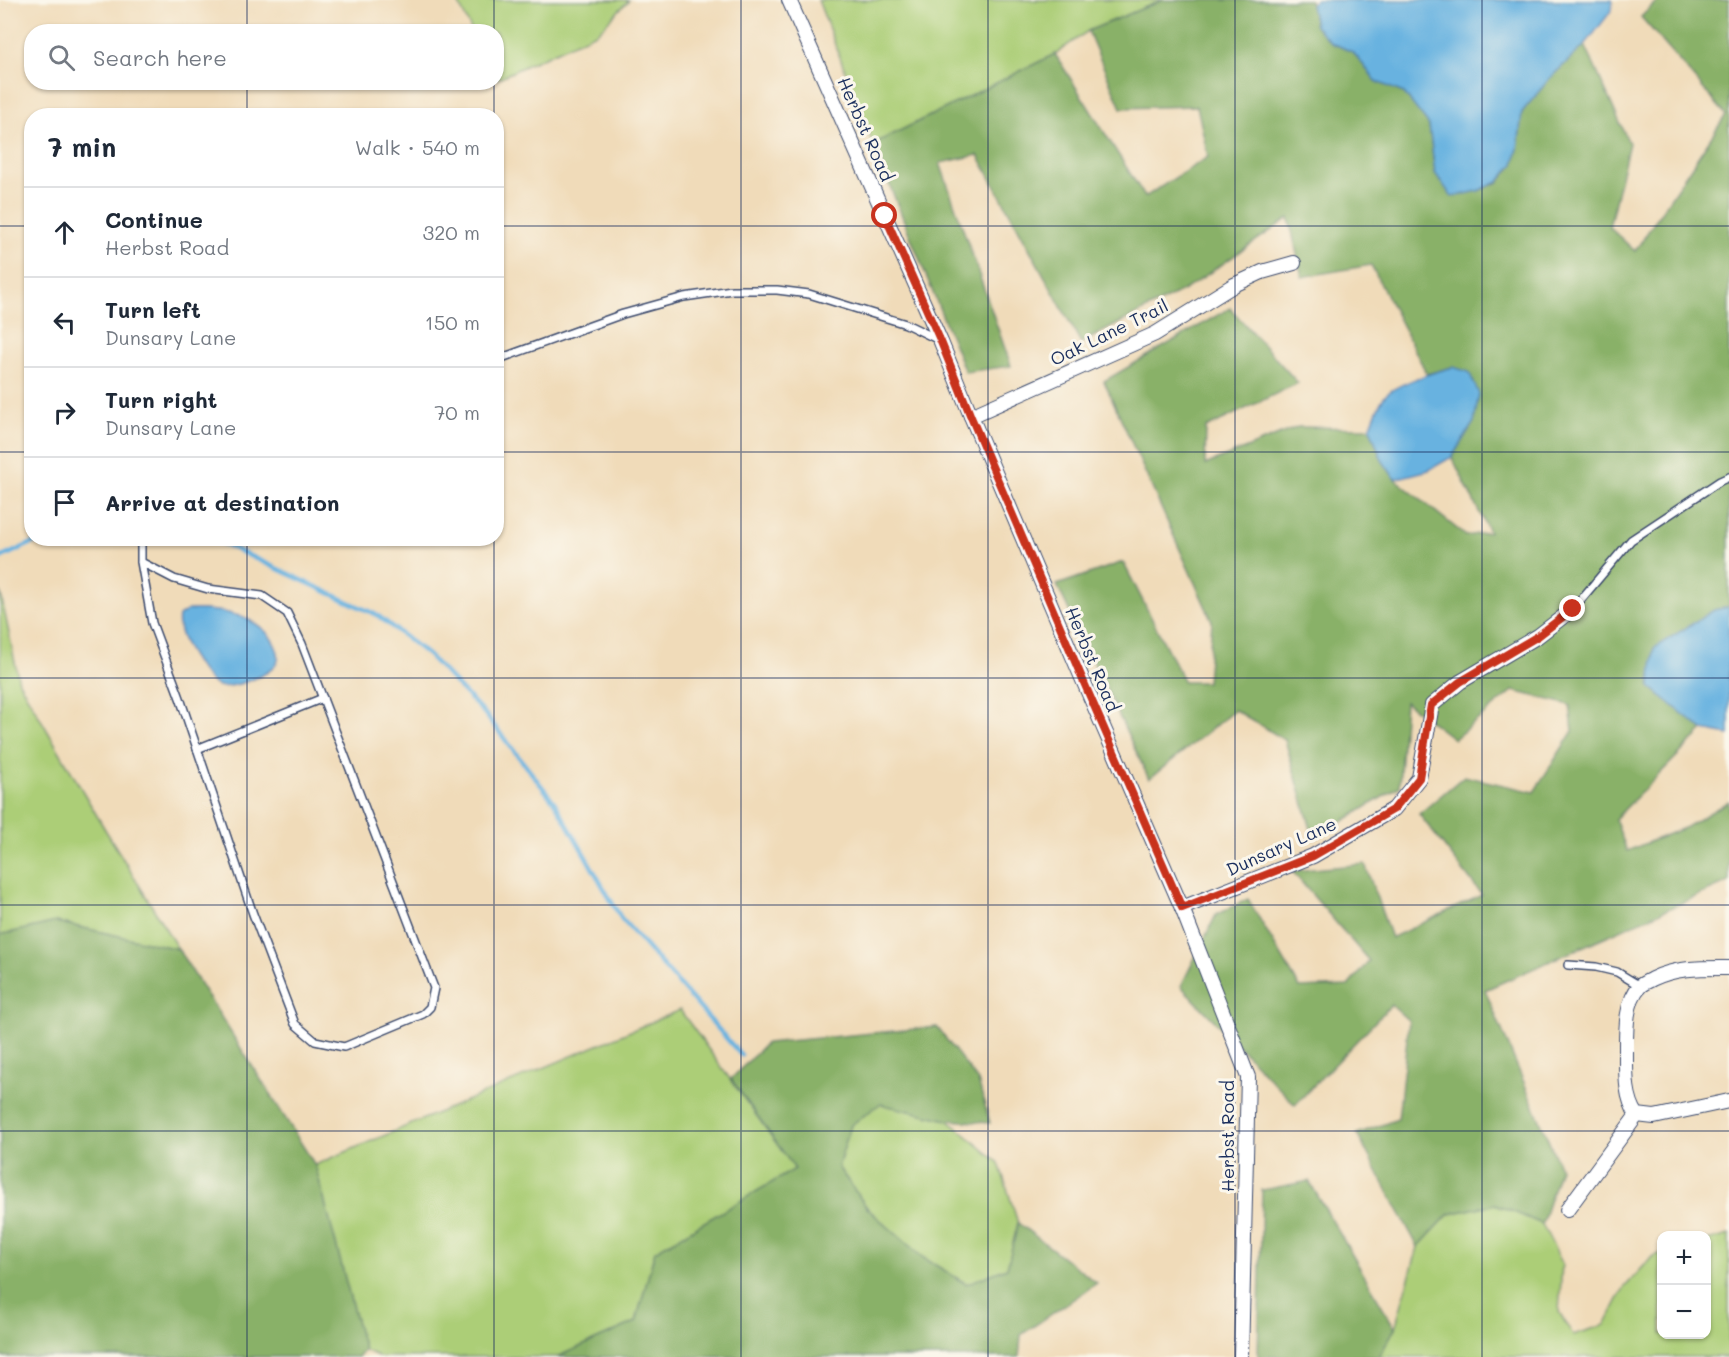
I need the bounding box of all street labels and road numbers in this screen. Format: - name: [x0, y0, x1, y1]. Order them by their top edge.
- street label: Herbst Road: [832, 73, 900, 185]
- street label: Oak Lane Trail: [1046, 293, 1172, 371]
- street label: Herbst Road: [1060, 603, 1126, 715]
- street label: Dunsary Lane: [1222, 811, 1340, 881]
- street label: Herbst Road: [1215, 1080, 1239, 1192]

